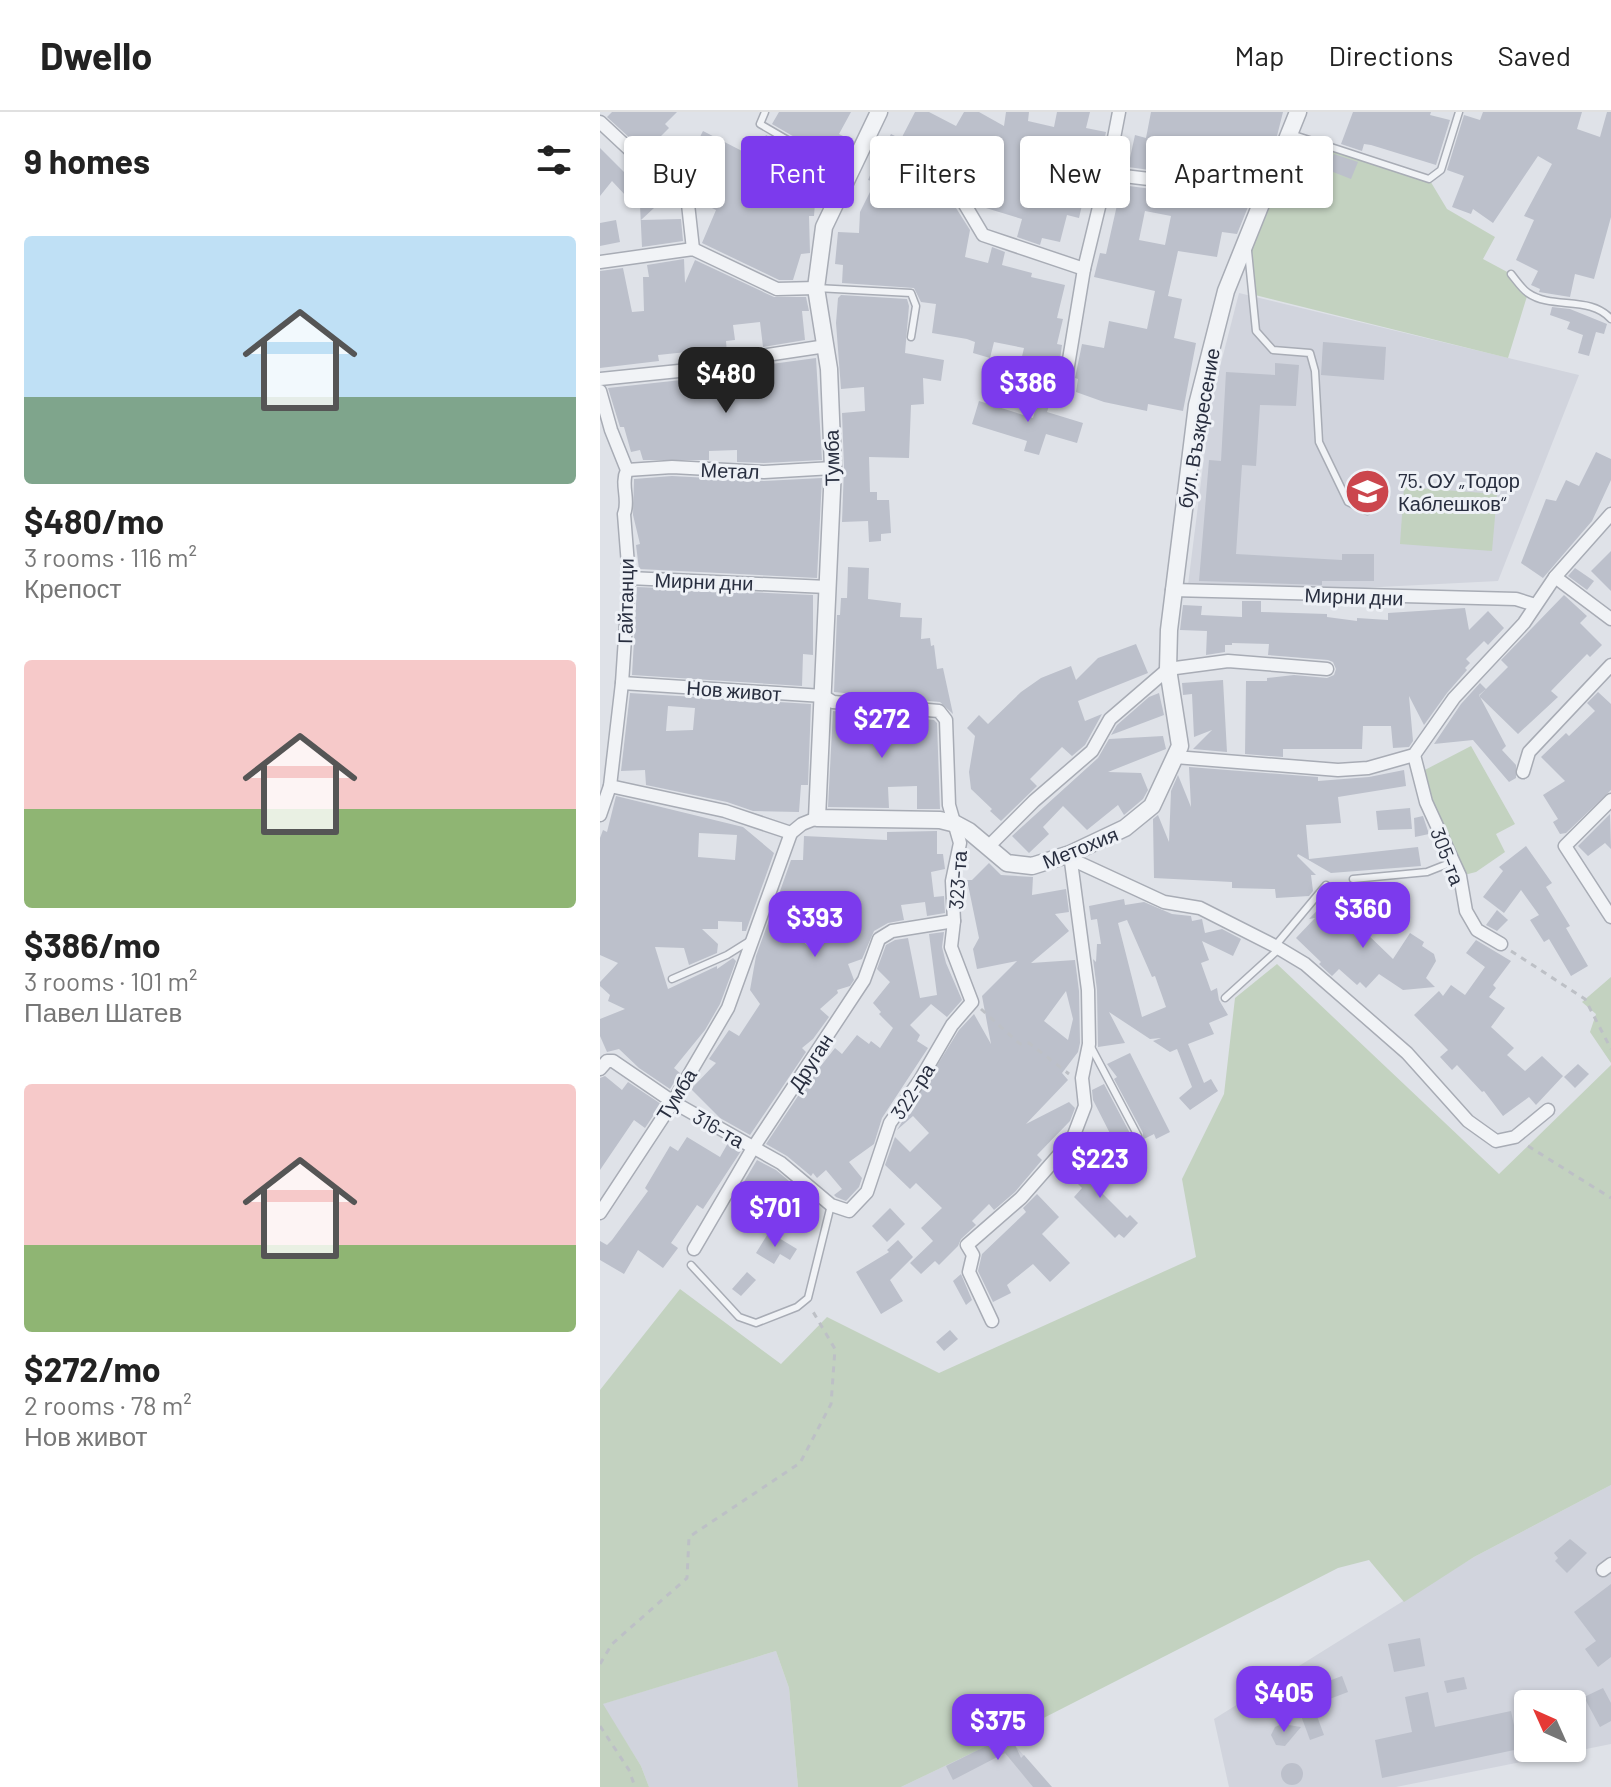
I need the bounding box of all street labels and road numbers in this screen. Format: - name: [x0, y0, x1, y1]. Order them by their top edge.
- street label: бул. Възкресение: [1172, 346, 1224, 510]
- street label: Тумба: [818, 429, 843, 486]
- street label: Метал: [700, 457, 760, 483]
- street label: Гайтанци: [612, 558, 638, 644]
- street label: Мирни дни: [654, 567, 754, 595]
- street label: Мирни дни: [1304, 582, 1404, 610]
- street label: Нов живот: [686, 675, 782, 705]
- street label: Метохия: [1039, 821, 1121, 873]
- street label: 305-та: [1426, 824, 1470, 889]
- street label: 323-та: [943, 849, 971, 910]
- street label: Друган: [783, 1029, 837, 1095]
- street label: 322-ра: [885, 1058, 939, 1123]
- street label: Тумба: [651, 1063, 702, 1124]
- street label: 316-та: [689, 1104, 750, 1153]

